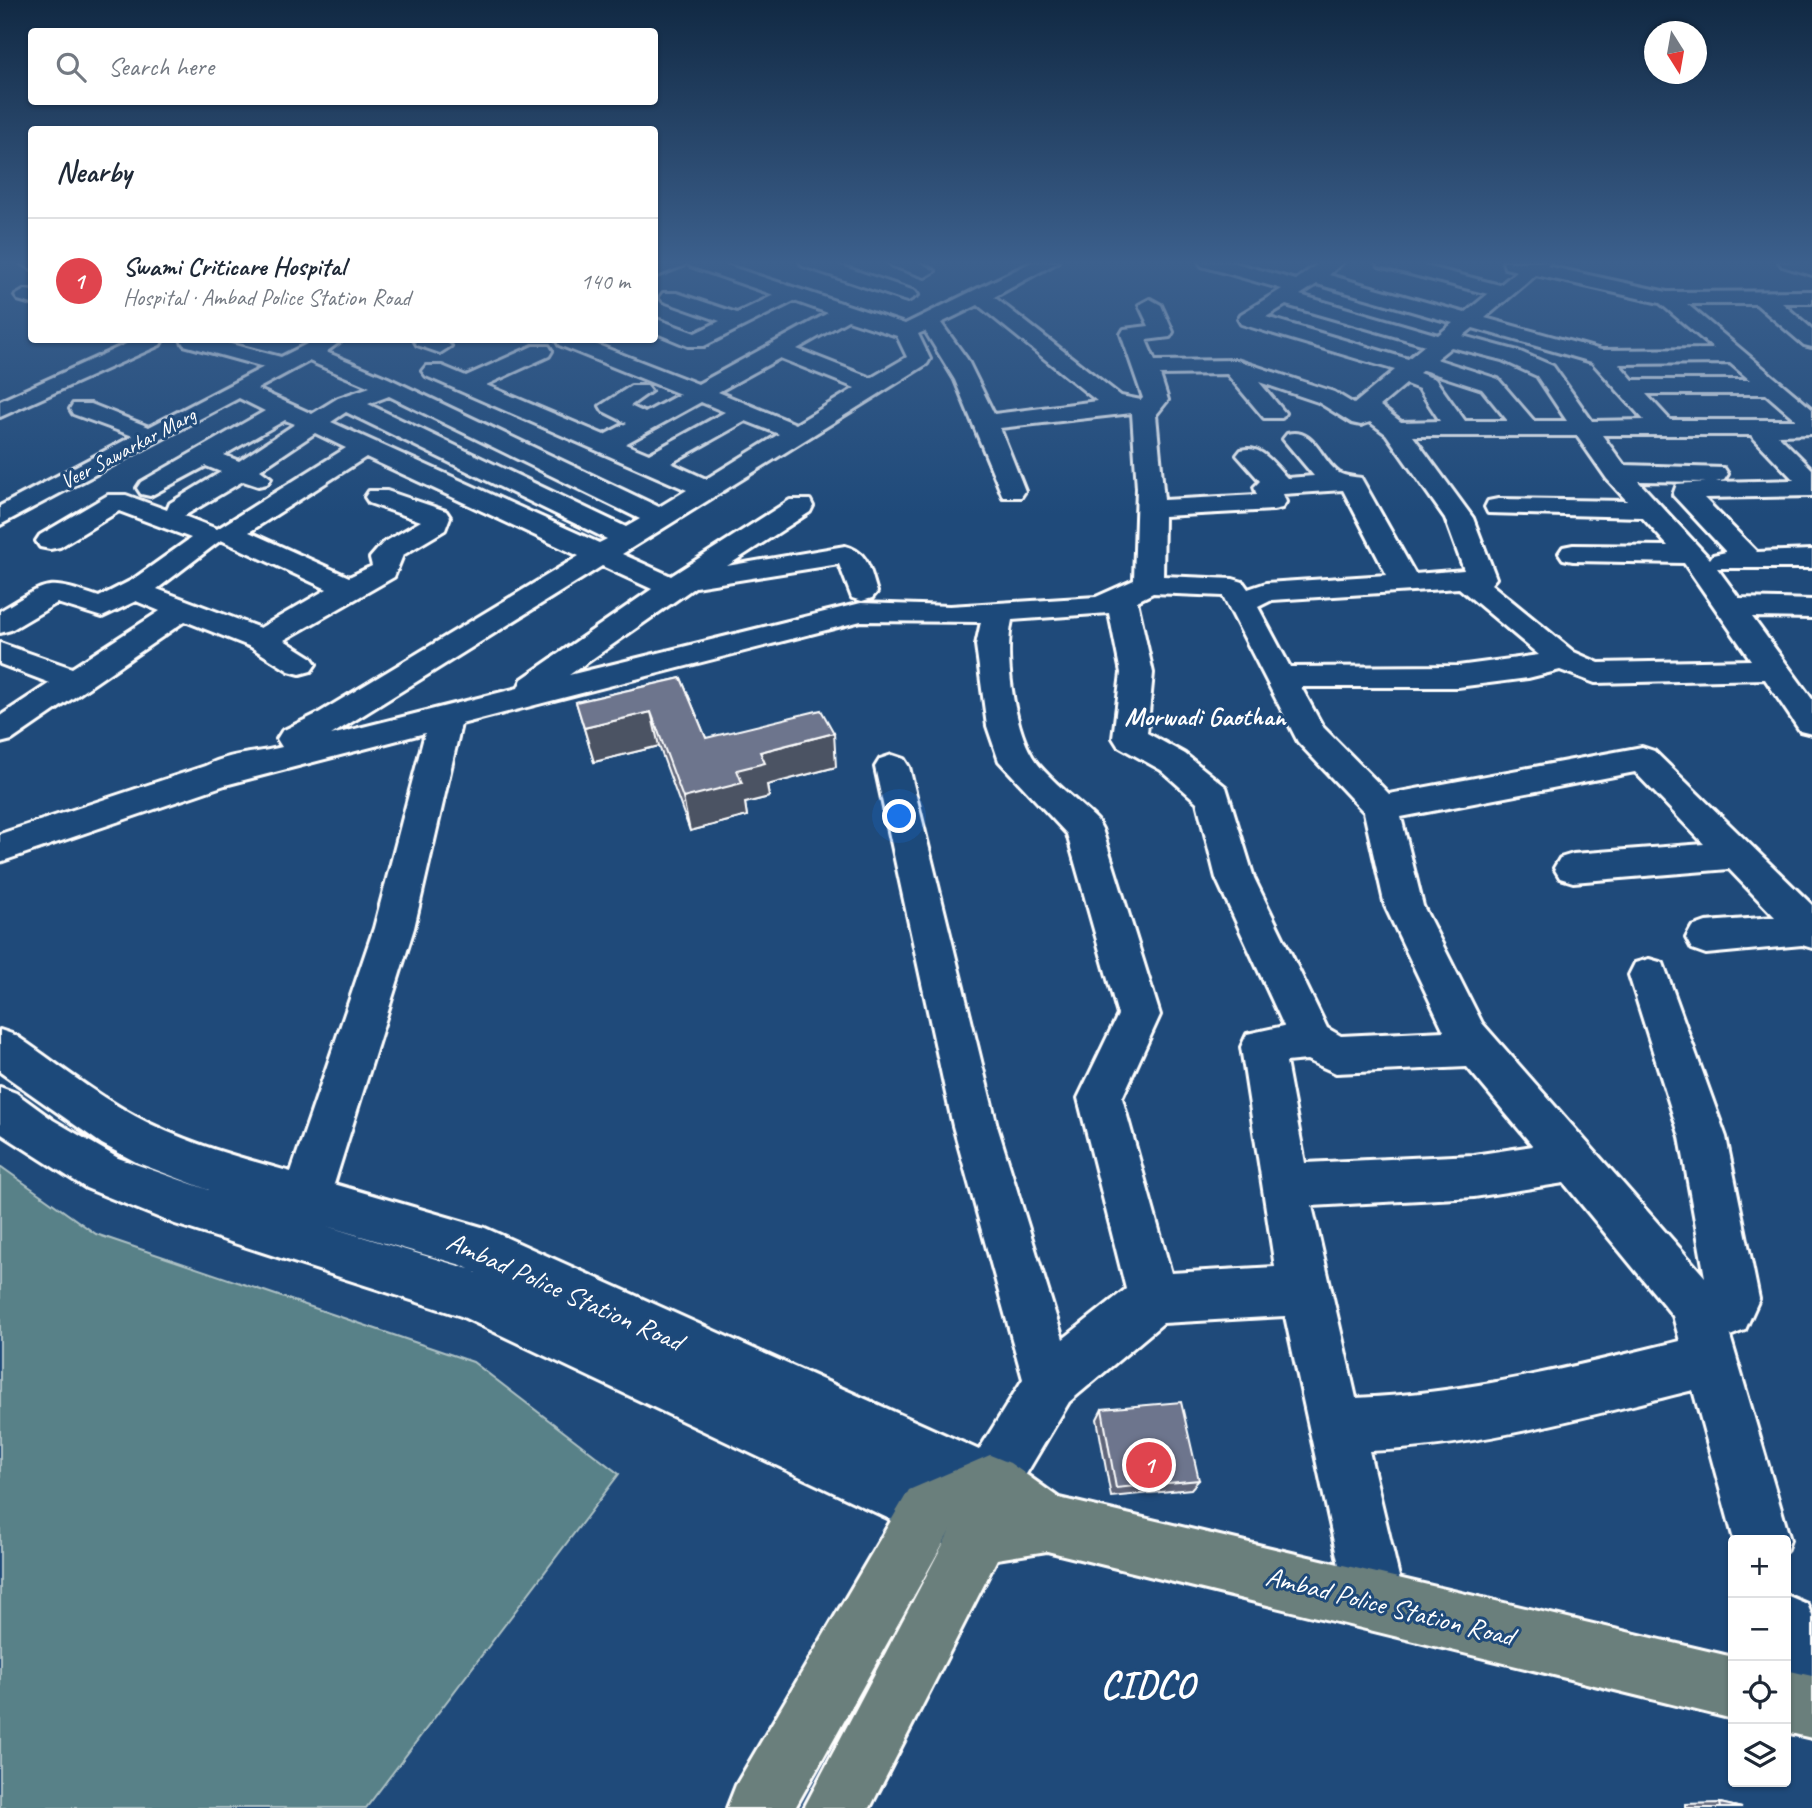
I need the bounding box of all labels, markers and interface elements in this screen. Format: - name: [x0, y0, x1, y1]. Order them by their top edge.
- north arrow: [1644, 21, 1707, 84]
- search box: [28, 28, 658, 105]
- icon: search: [52, 48, 90, 86]
- text: Search here: [108, 50, 214, 83]
- text: Nearby: [56, 153, 132, 191]
- text: Swami Criticare Hospital: [123, 250, 345, 283]
- text: 1: [74, 267, 84, 296]
- text: 140 m: [581, 267, 630, 296]
- text: Hospital · Ambad Police Station Road: [123, 283, 410, 312]
- street label: Veer Sawarkar Marg: [56, 401, 202, 495]
- district label: Morwadi Gaothan: [1125, 700, 1288, 733]
- your location: [882, 799, 916, 833]
- street label: Ambad Police Station Road: [442, 1223, 692, 1360]
- pin: 1: [1126, 1439, 1172, 1491]
- map controls: [1728, 1535, 1791, 1787]
- button: +: [1728, 1535, 1791, 1598]
- street label: Ambad Police Station Road: [1262, 1558, 1522, 1655]
- button: −: [1728, 1598, 1791, 1661]
- button: locate: [1728, 1661, 1791, 1724]
- district label: CIDCO: [1100, 1662, 1199, 1709]
- button: layers: [1728, 1724, 1791, 1787]

